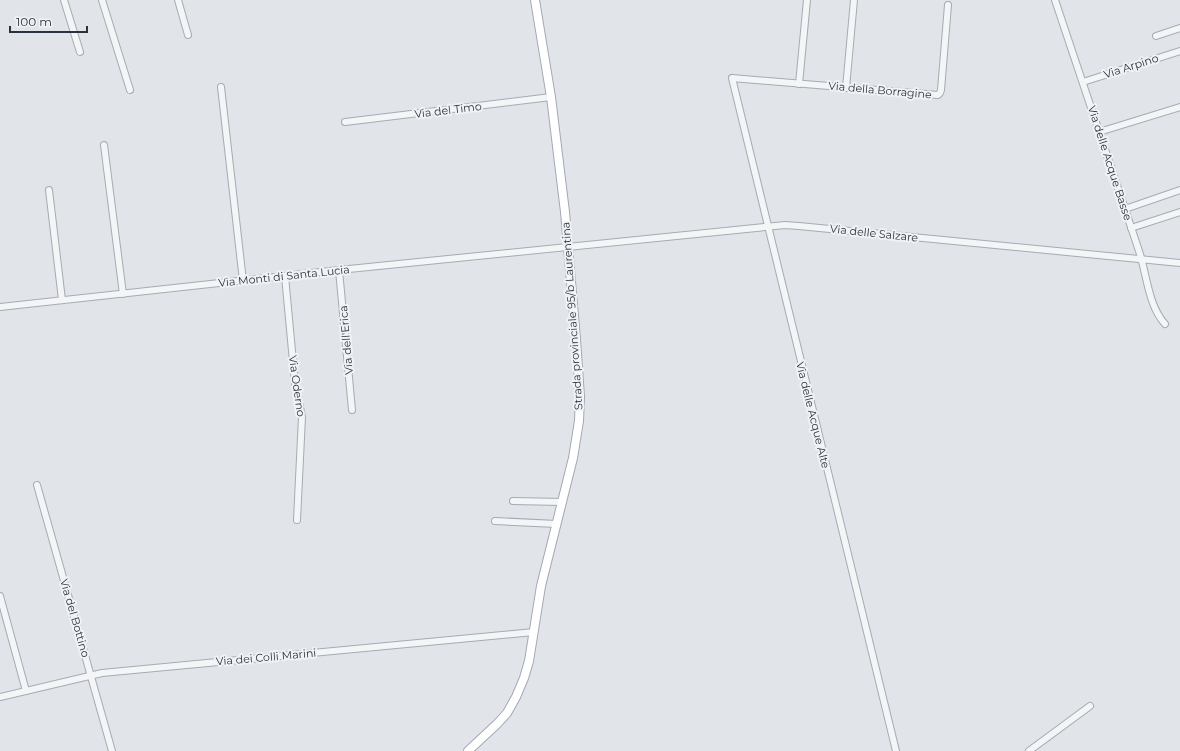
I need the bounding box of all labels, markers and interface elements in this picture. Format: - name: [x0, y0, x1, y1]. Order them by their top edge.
- scale bar: [10, 8, 87, 34]
- text: 100 m: [16, 14, 52, 29]
- street label: Via Arpino: [1102, 51, 1160, 81]
- street label: Via della Borragine: [828, 79, 933, 102]
- street label: Via del Timo: [414, 99, 482, 121]
- street label: Via delle Acque Basse: [1085, 104, 1135, 222]
- street label: Via delle Salzare: [829, 221, 919, 245]
- street label: Strada provinciale 95/b Laurentina: [558, 222, 586, 410]
- street label: Via Monti di Santa Lucia: [218, 262, 350, 290]
- street label: Via dell'Erica: [336, 305, 356, 375]
- street label: Via Oderno: [286, 354, 308, 418]
- street label: Via delle Acque Alte: [793, 360, 833, 470]
- street label: Via del Bottino: [57, 577, 93, 659]
- street label: Via dei Colli Marini: [215, 646, 317, 668]

